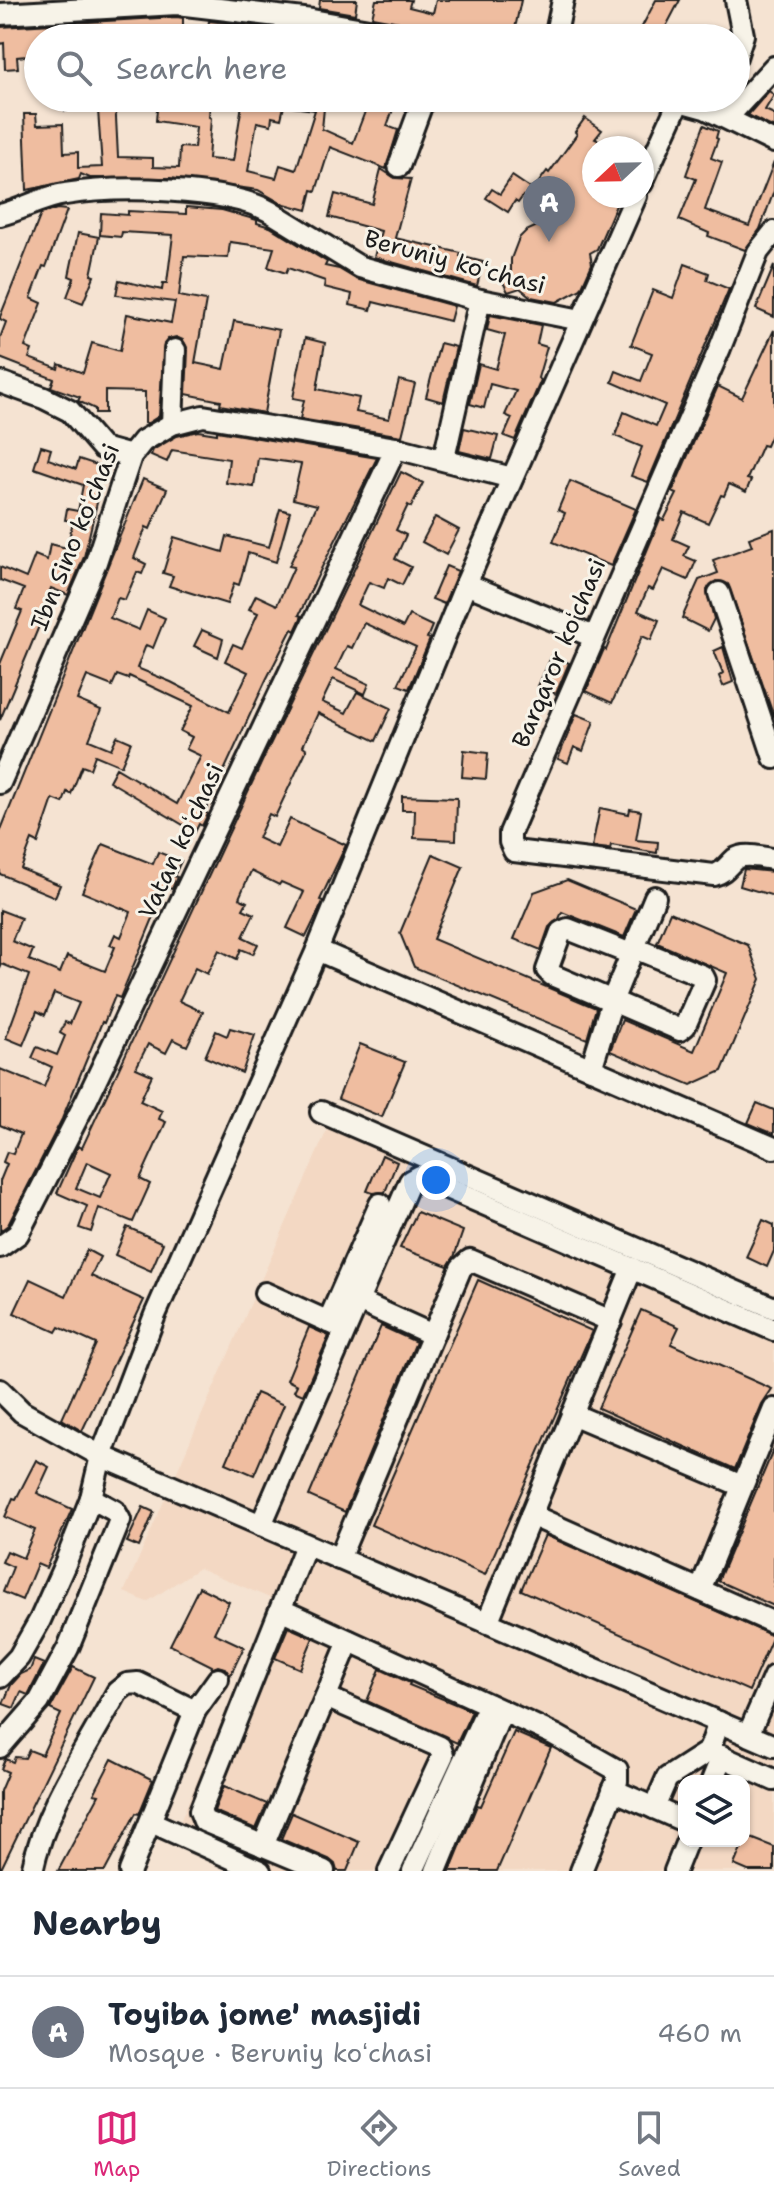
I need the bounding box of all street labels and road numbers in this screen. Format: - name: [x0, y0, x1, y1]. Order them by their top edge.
- street label: Beruniy koʻchasi: [361, 222, 549, 302]
- street label: Ibn Sino koʻchasi: [23, 439, 127, 635]
- street label: Barqaror koʻchasi: [505, 553, 613, 753]
- street label: Vatan koʻchasi: [131, 758, 231, 924]

